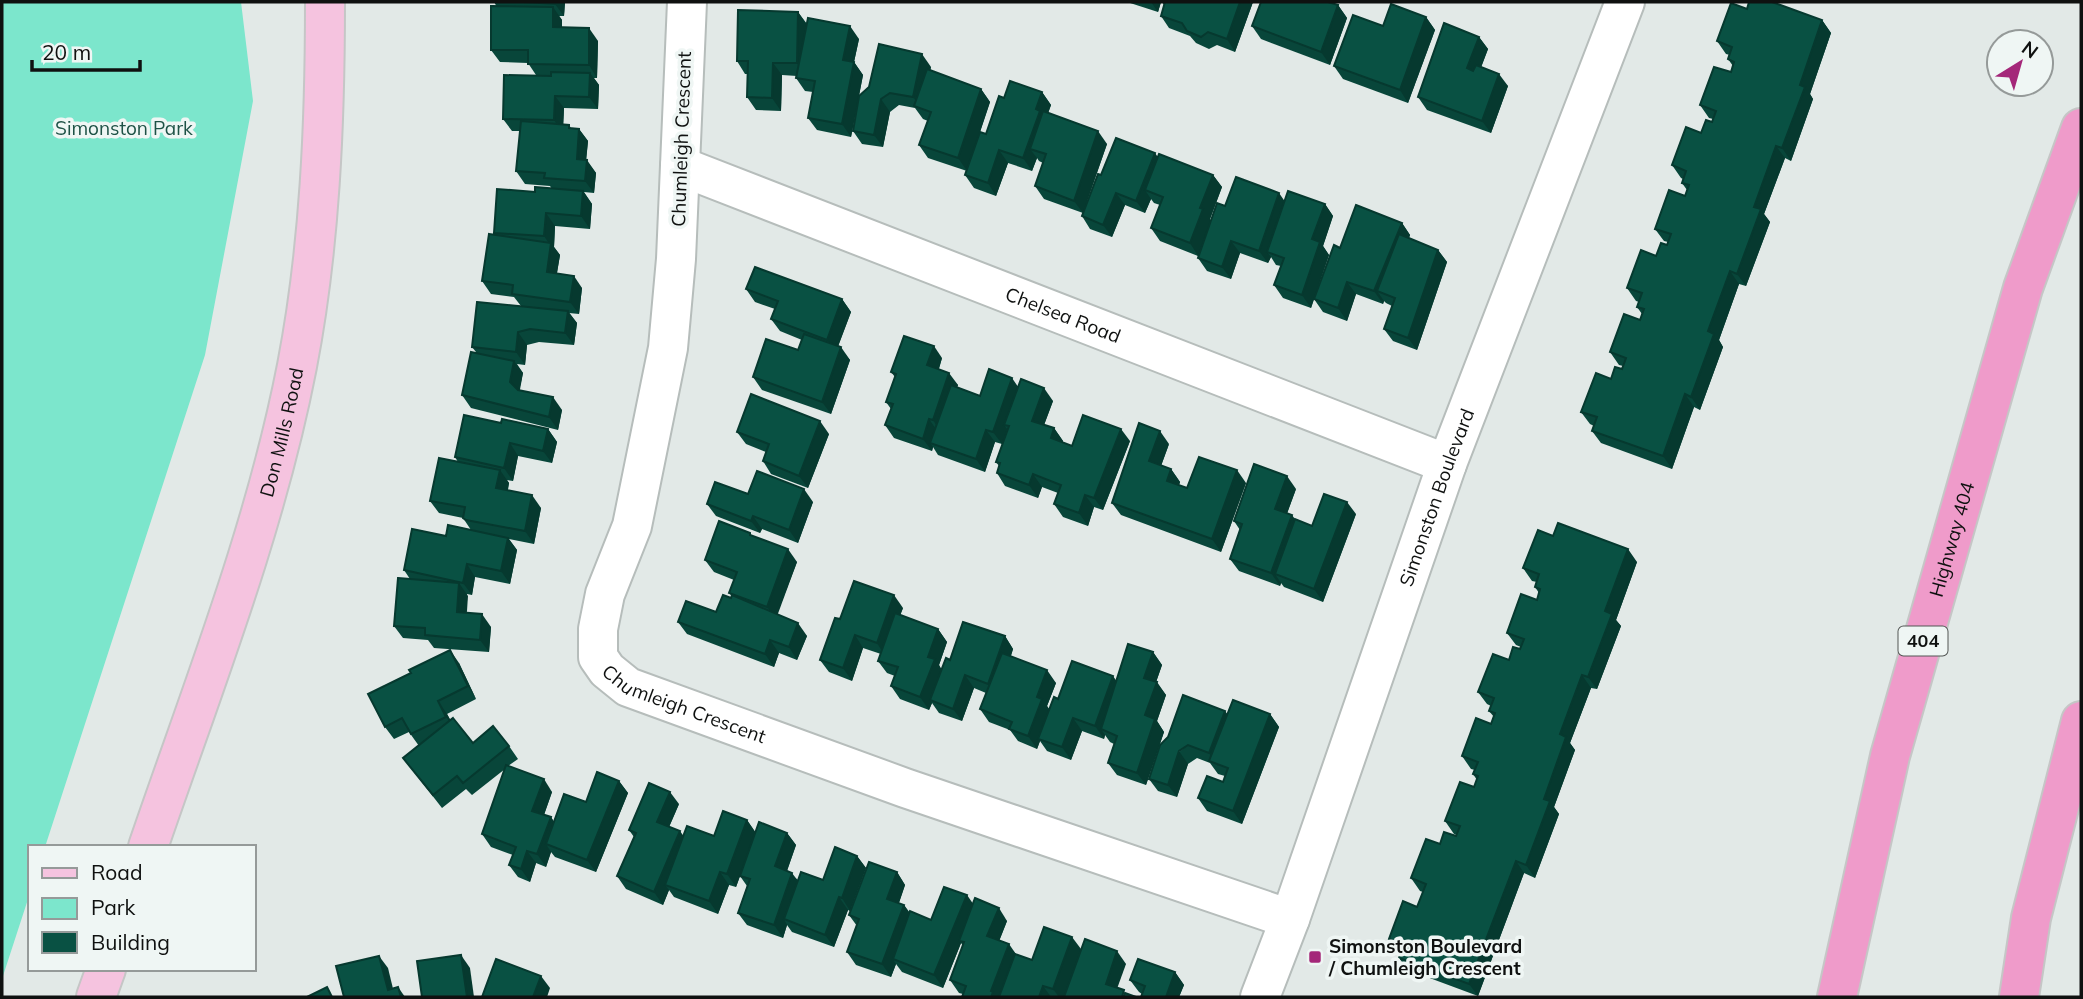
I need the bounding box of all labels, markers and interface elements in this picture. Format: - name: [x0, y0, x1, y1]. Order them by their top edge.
- scale bar: [32, 28, 140, 72]
- north arrow: [1985, 28, 2055, 98]
- text: N: [2017, 36, 2043, 63]
- text: 20 m: [42, 39, 91, 65]
- street label: Chumleigh Crescent: [666, 51, 696, 227]
- park label: Simonston Park: [55, 116, 193, 140]
- street label: Chelsea Road: [1002, 282, 1124, 348]
- street label: Don Mills Road: [254, 366, 308, 500]
- street label: Simonston Boulevard: [1394, 405, 1479, 589]
- street label: Highway 404: [1924, 479, 1979, 600]
- road number: 404: [1898, 626, 1948, 656]
- street label: Chumleigh Crescent: [597, 659, 770, 748]
- legend: [28, 845, 256, 971]
- text: Road: [91, 859, 142, 885]
- text: Park: [91, 894, 135, 920]
- text: Building: [91, 929, 170, 955]
- place label: Simonston Boulevard / Chumleigh Crescent: [1328, 934, 1522, 980]
- marker: Simonston Boulevard / Chumleigh Crescent: [1307, 949, 1323, 965]

